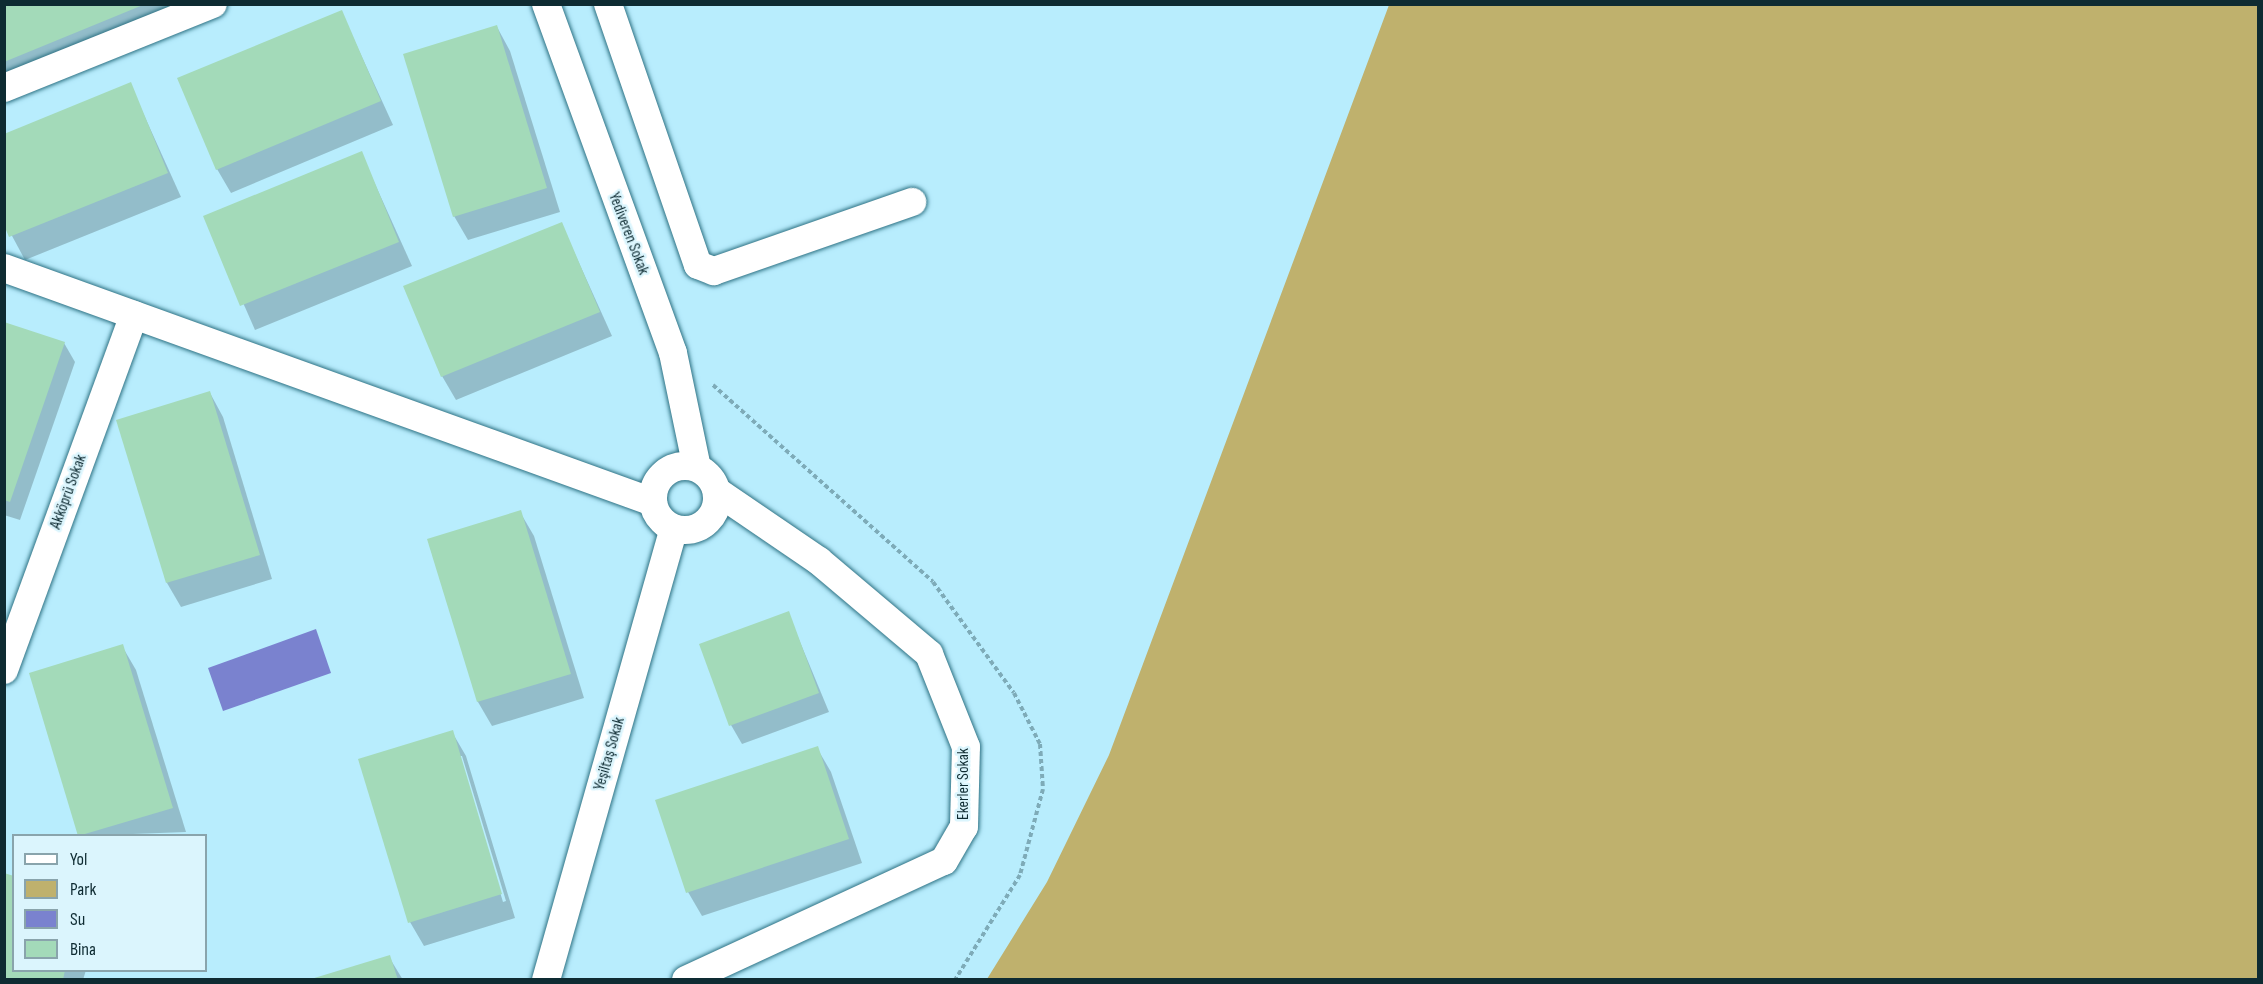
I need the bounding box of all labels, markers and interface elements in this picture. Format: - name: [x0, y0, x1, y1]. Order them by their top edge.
- street label: Yediveren Sokak: [604, 190, 652, 278]
- street label: Akköprü Sokak: [47, 452, 91, 532]
- street label: Yeşiltaş Sokak: [590, 715, 630, 793]
- street label: Ekerler Sokak: [954, 748, 974, 820]
- legend: [12, 834, 207, 972]
- text: Yol: [70, 849, 87, 870]
- text: Park: [70, 879, 96, 900]
- text: Su: [70, 909, 85, 930]
- text: Bina: [70, 939, 96, 960]

